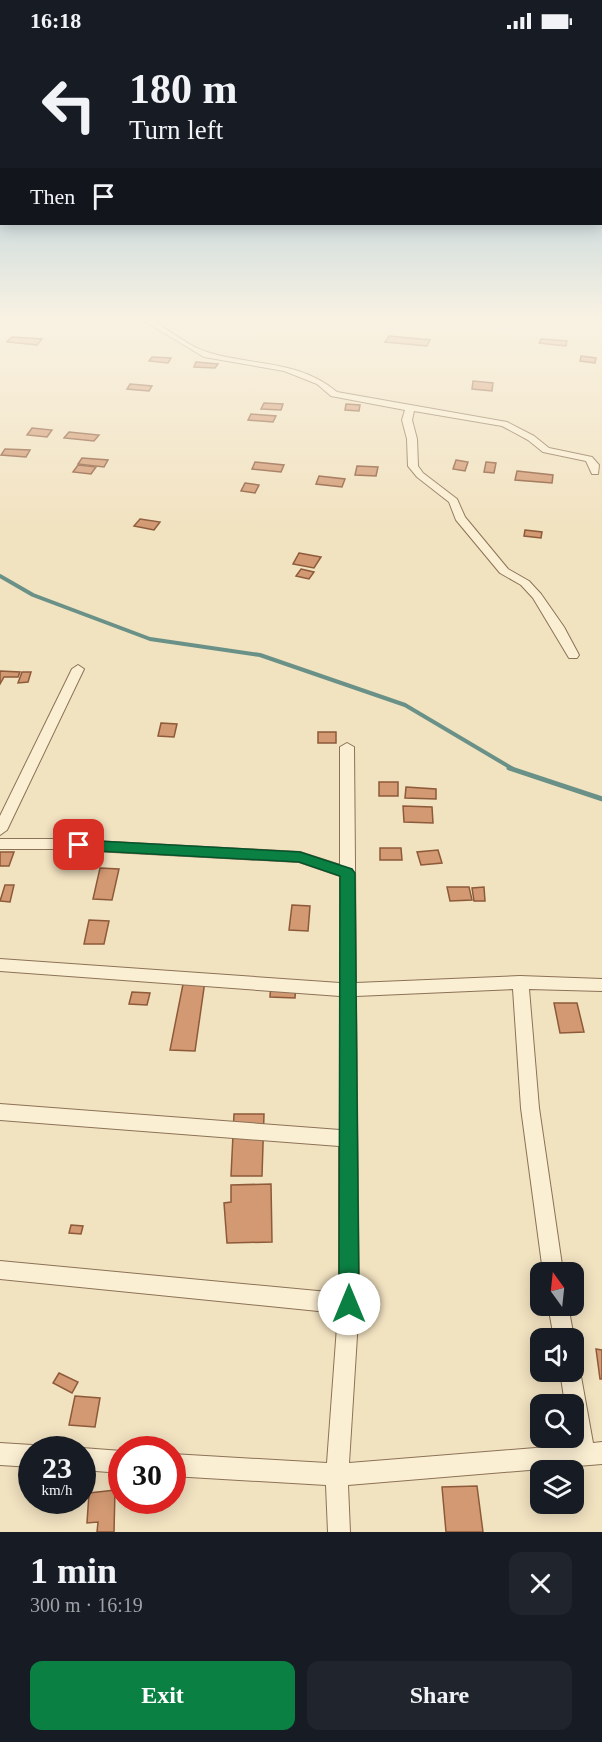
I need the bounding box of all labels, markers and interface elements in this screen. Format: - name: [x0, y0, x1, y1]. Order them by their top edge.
- text: 16:18: [30, 8, 81, 33]
- icon: left: [30, 66, 108, 144]
- text: 180 m: [129, 66, 238, 112]
- text: Turn left: [129, 115, 223, 145]
- icon: arrive: [87, 180, 120, 213]
- text: Then: [30, 184, 75, 209]
- pin: [53, 819, 104, 870]
- icon: arrive: [62, 828, 95, 861]
- north arrow: [530, 1262, 584, 1316]
- map controls: [530, 1262, 584, 1514]
- position arrow: [317, 1272, 381, 1336]
- button: sound: [530, 1328, 584, 1382]
- button: search: [530, 1394, 584, 1448]
- speed limit sign: 30: [108, 1436, 186, 1514]
- text: 23: [42, 1451, 72, 1484]
- button: layers: [530, 1460, 584, 1514]
- text: km/h: [42, 1482, 72, 1498]
- text: 1 min: [30, 1551, 117, 1591]
- button: close: [509, 1552, 572, 1615]
- text: 300 m · 16:19: [30, 1594, 143, 1616]
- button: Exit: [30, 1661, 295, 1730]
- button: Share: [307, 1661, 572, 1730]

